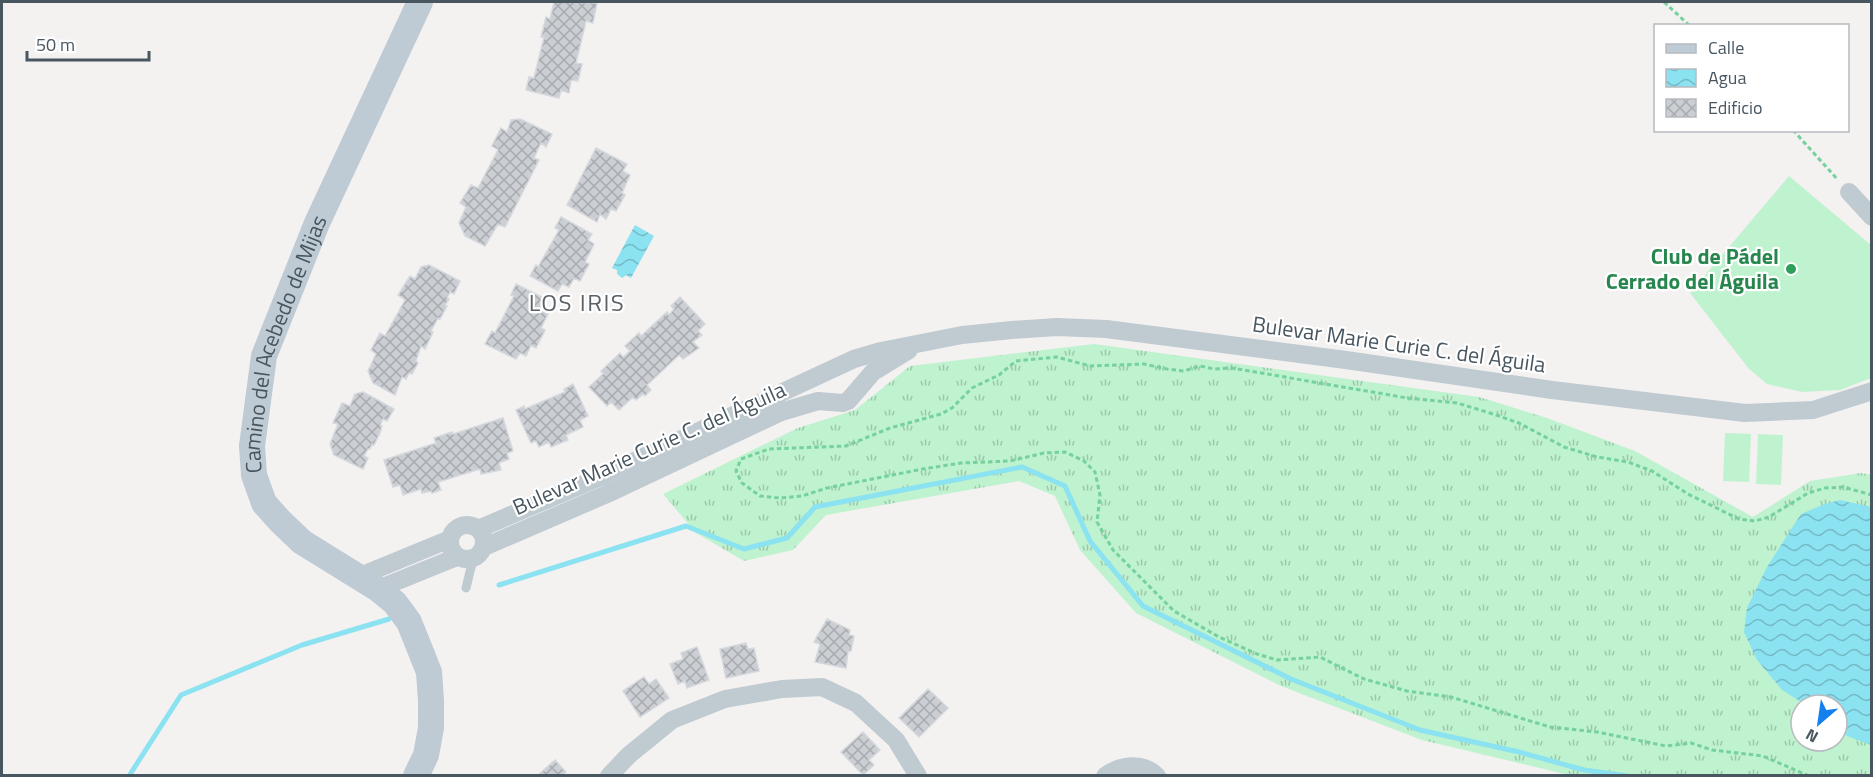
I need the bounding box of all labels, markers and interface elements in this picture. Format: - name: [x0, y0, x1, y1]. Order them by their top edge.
- scale bar: [27, 24, 148, 62]
- legend: [1654, 24, 1849, 132]
- text: 50 m: [36, 31, 75, 58]
- text: Calle: [1708, 34, 1744, 61]
- text: Agua: [1708, 64, 1746, 91]
- text: Edificio: [1708, 94, 1762, 121]
- street label: Camino del Acebedo de Mijas: [235, 209, 336, 474]
- place label: Club de Pádel Cerrado del Águila: [1606, 239, 1779, 298]
- marker: Club de Pádel Cerrado del Águila: [1784, 262, 1798, 276]
- district label: LOS IRIS: [529, 284, 625, 320]
- street label: Bulevar Marie Curie C. del Águila: [1250, 307, 1548, 381]
- street label: Bulevar Marie Curie C. del Águila: [507, 372, 791, 524]
- north arrow: [1789, 693, 1849, 753]
- text: N: [1801, 723, 1822, 749]

